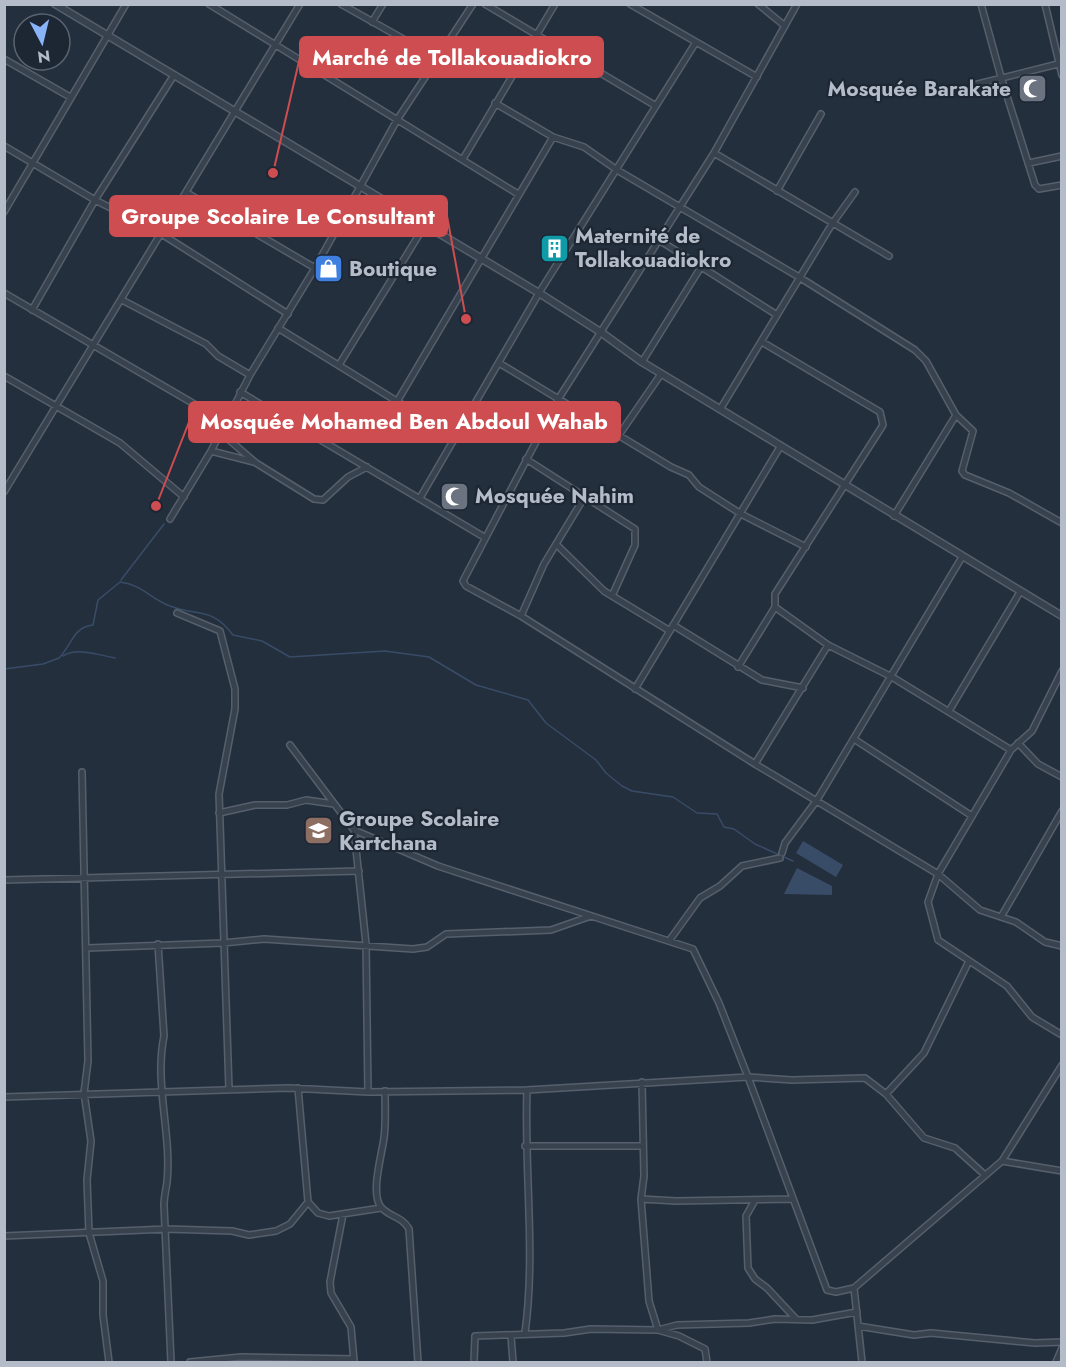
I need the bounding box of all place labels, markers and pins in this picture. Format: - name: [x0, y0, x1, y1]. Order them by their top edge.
- callout: Marché de Tollakouadiokro: [300, 37, 603, 77]
- mosque icon: Mosquée Barakate: [1016, 73, 1048, 105]
- place label: Mosquée Barakate: [828, 74, 1011, 104]
- callout: Groupe Scolaire Le Consultant: [110, 196, 447, 236]
- place label: Maternité de Tollakouadiokro: [575, 221, 731, 275]
- building icon: Maternité de Tollakouadiokro: [538, 232, 570, 264]
- shop icon: Boutique: [312, 253, 344, 285]
- place label: Boutique: [349, 254, 437, 284]
- callout: Mosquée Mohamed Ben Abdoul Wahab: [189, 402, 620, 442]
- mosque icon: Mosquée Nahim: [438, 480, 470, 512]
- place label: Mosquée Nahim: [475, 481, 634, 511]
- place label: Groupe Scolaire Kartchana: [339, 804, 499, 858]
- school or university icon: Groupe Scolaire Kartchana: [302, 815, 334, 847]

